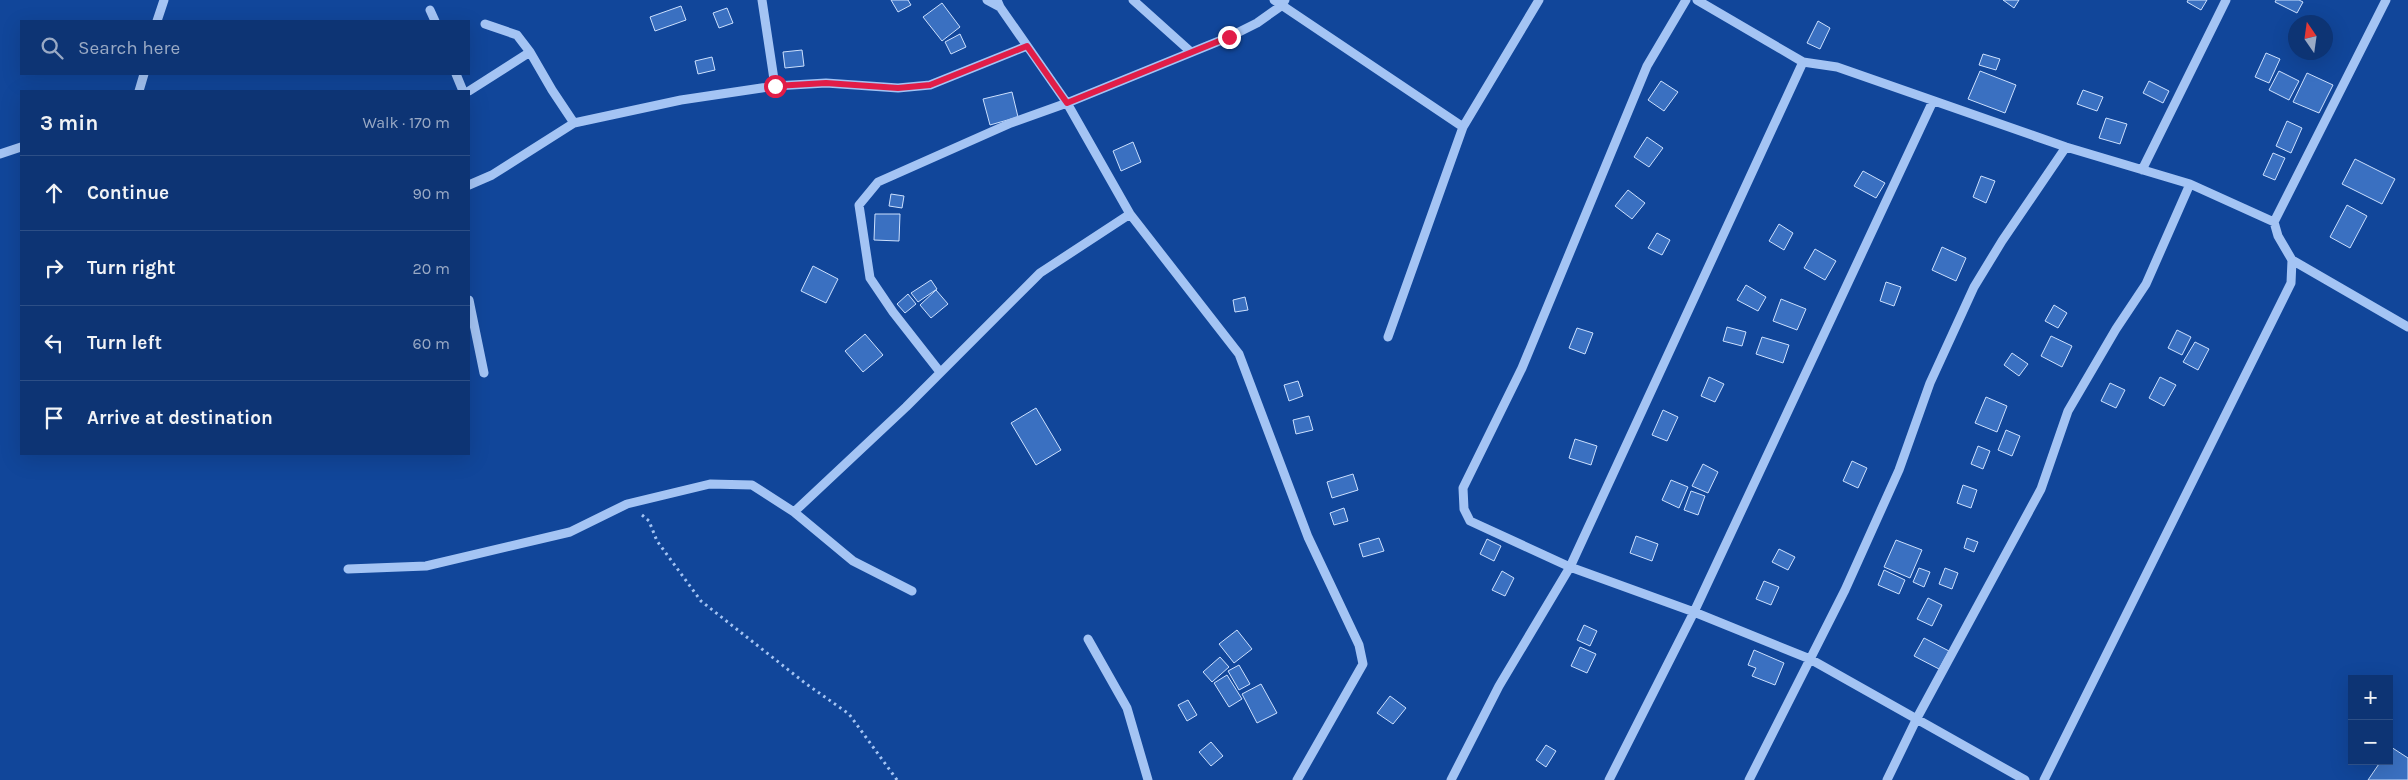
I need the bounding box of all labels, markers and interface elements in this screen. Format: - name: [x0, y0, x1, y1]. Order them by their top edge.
- north arrow: [2288, 15, 2333, 60]
- search box: [20, 20, 470, 75]
- route end: [1218, 26, 1241, 49]
- icon: search: [38, 34, 66, 62]
- text: Search here: [78, 37, 180, 59]
- route start: [764, 75, 787, 98]
- text: 3 min: [40, 111, 98, 135]
- text: Walk · 170 m: [362, 113, 450, 132]
- icon: ahead: [40, 179, 68, 207]
- text: Continue: [87, 182, 169, 204]
- text: 90 m: [412, 184, 450, 203]
- icon: right: [40, 254, 68, 282]
- text: Turn right: [87, 257, 176, 279]
- text: 20 m: [412, 259, 450, 278]
- icon: left: [40, 329, 68, 357]
- text: Turn left: [87, 332, 162, 354]
- text: 60 m: [413, 334, 450, 353]
- icon: arrive: [40, 404, 68, 432]
- text: Arrive at destination: [87, 407, 273, 429]
- map controls: [2348, 675, 2393, 765]
- button: +: [2348, 675, 2393, 720]
- button: −: [2348, 720, 2393, 765]

